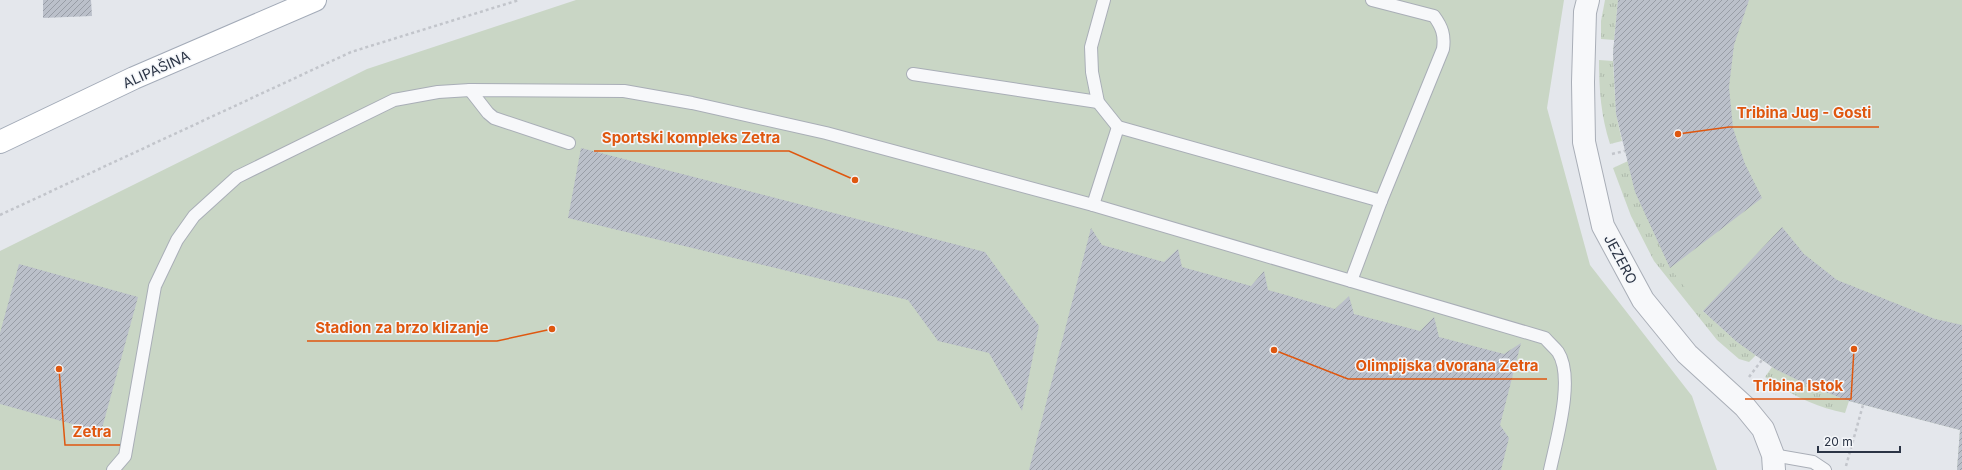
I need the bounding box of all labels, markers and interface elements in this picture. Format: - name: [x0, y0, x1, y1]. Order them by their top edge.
- street label: ALIPAŠINA: [120, 46, 193, 91]
- callout: Tribina Jug - Gosti: [1729, 100, 1879, 127]
- text: Tribina Jug - Gosti: [1737, 103, 1871, 122]
- callout: Sportski kompleks Zetra: [594, 124, 789, 151]
- text: Sportski kompleks Zetra: [602, 128, 780, 147]
- street label: JEZERO: [1601, 231, 1641, 287]
- callout: Stadion za brzo klizanje: [307, 314, 497, 341]
- text: Stadion za brzo klizanje: [315, 318, 489, 337]
- callout: Olimpijska dvorana Zetra: [1348, 352, 1547, 379]
- text: Olimpijska dvorana Zetra: [1355, 356, 1539, 375]
- callout: Tribina Istok: [1745, 372, 1851, 399]
- text: Tribina Istok: [1753, 376, 1844, 395]
- callout: Zetra: [65, 418, 120, 445]
- text: Zetra: [72, 422, 112, 441]
- scale bar: [1818, 428, 1900, 454]
- text: 20 m: [1824, 434, 1853, 449]

